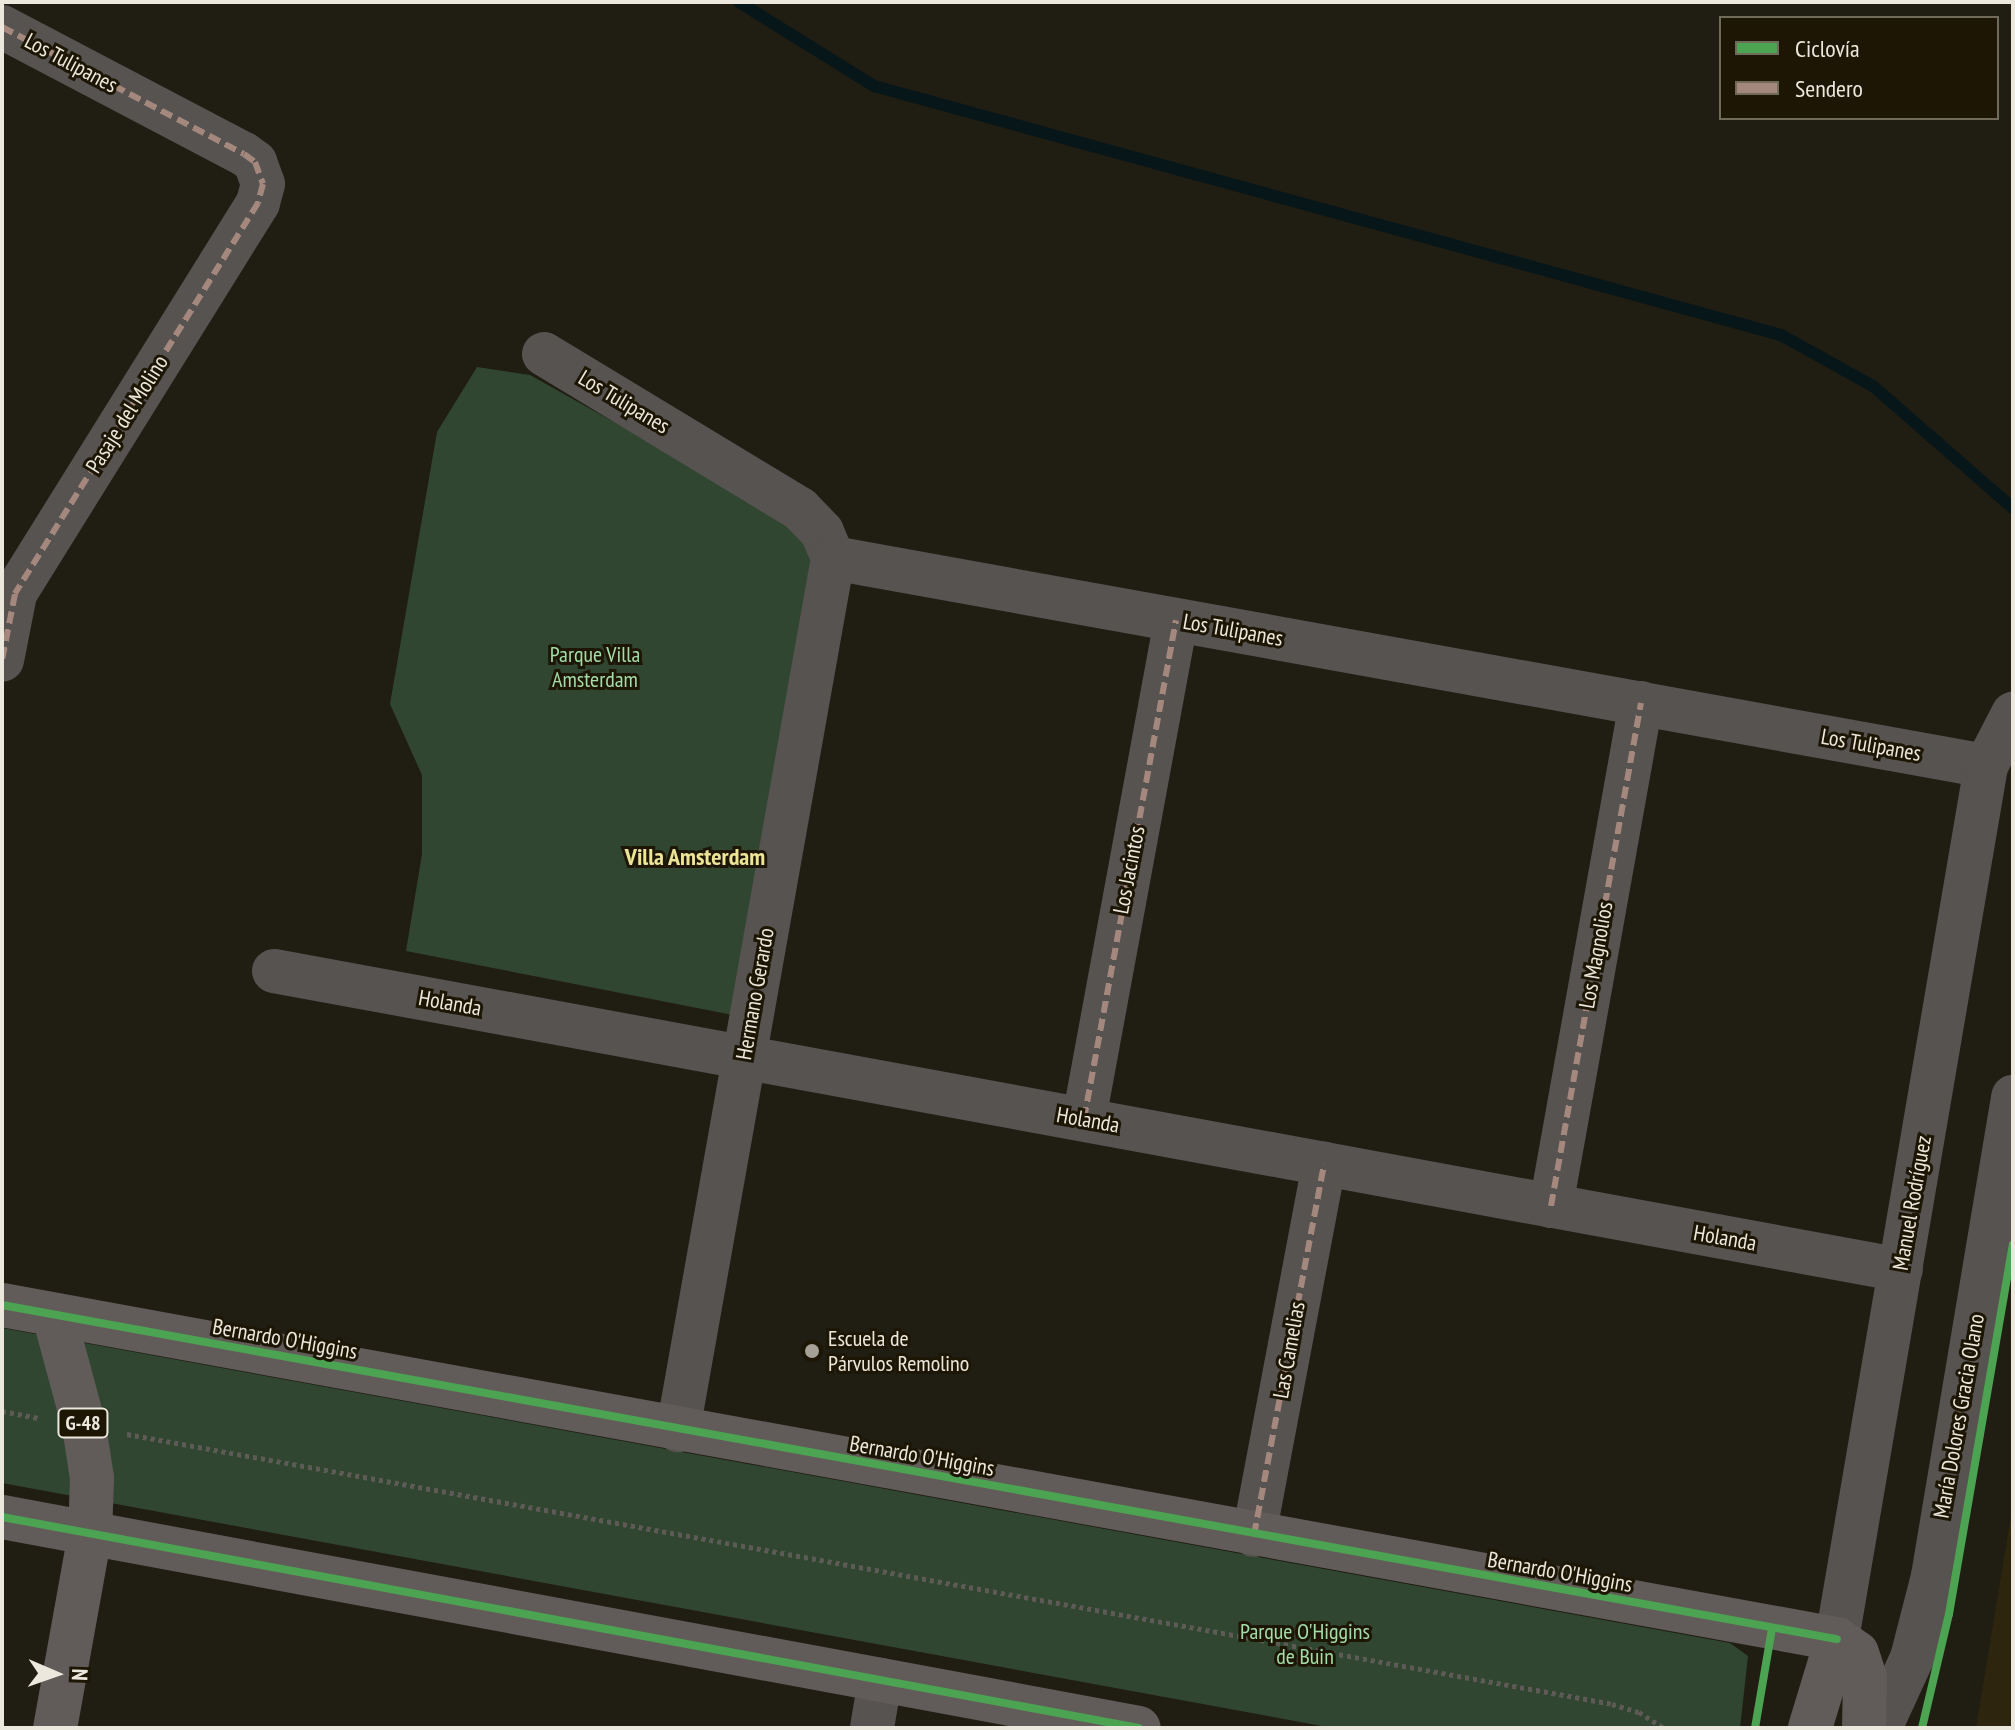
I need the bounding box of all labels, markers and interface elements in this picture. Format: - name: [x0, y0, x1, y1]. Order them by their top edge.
- legend: [1719, 16, 1999, 120]
- street label: Los Tulipanes: [20, 27, 122, 99]
- text: Ciclovía: [1795, 33, 1860, 64]
- text: Sendero: [1795, 73, 1863, 104]
- street label: Pasaje del Molino: [80, 350, 174, 478]
- street label: Los Tulipanes: [574, 364, 674, 440]
- street label: Los Tulipanes: [1181, 608, 1285, 652]
- park label: Parque Villa Amsterdam: [550, 641, 640, 692]
- street label: Los Tulipanes: [1819, 723, 1923, 767]
- street label: Los Jacintos: [1108, 824, 1150, 916]
- district label: Villa Amsterdam: [624, 843, 766, 871]
- street label: Los Magnolios: [1574, 899, 1618, 1011]
- street label: Hermano Gerardo: [730, 926, 780, 1062]
- street label: Holanda: [417, 985, 483, 1021]
- street label: Holanda: [1055, 1102, 1121, 1138]
- street label: Manuel Rodríguez: [1887, 1134, 1937, 1272]
- street label: Holanda: [1692, 1220, 1758, 1256]
- street label: Las Camelias: [1268, 1300, 1310, 1400]
- street label: María Dolores Gracia Olano: [1928, 1312, 1990, 1520]
- street label: Bernardo O'Higgins: [211, 1313, 359, 1365]
- place label: Escuela de Párvulos Remolino: [828, 1325, 969, 1376]
- marker: Escuela de Párvulos Remolino: [803, 1342, 821, 1360]
- road number: G-48: [57, 1407, 109, 1439]
- street label: Bernardo O'Higgins: [848, 1430, 996, 1482]
- street label: Bernardo O'Higgins: [1486, 1546, 1634, 1598]
- park label: Parque O'Higgins de Buin: [1240, 1618, 1370, 1670]
- north arrow: [16, 1634, 96, 1714]
- text: N: [66, 1668, 94, 1681]

